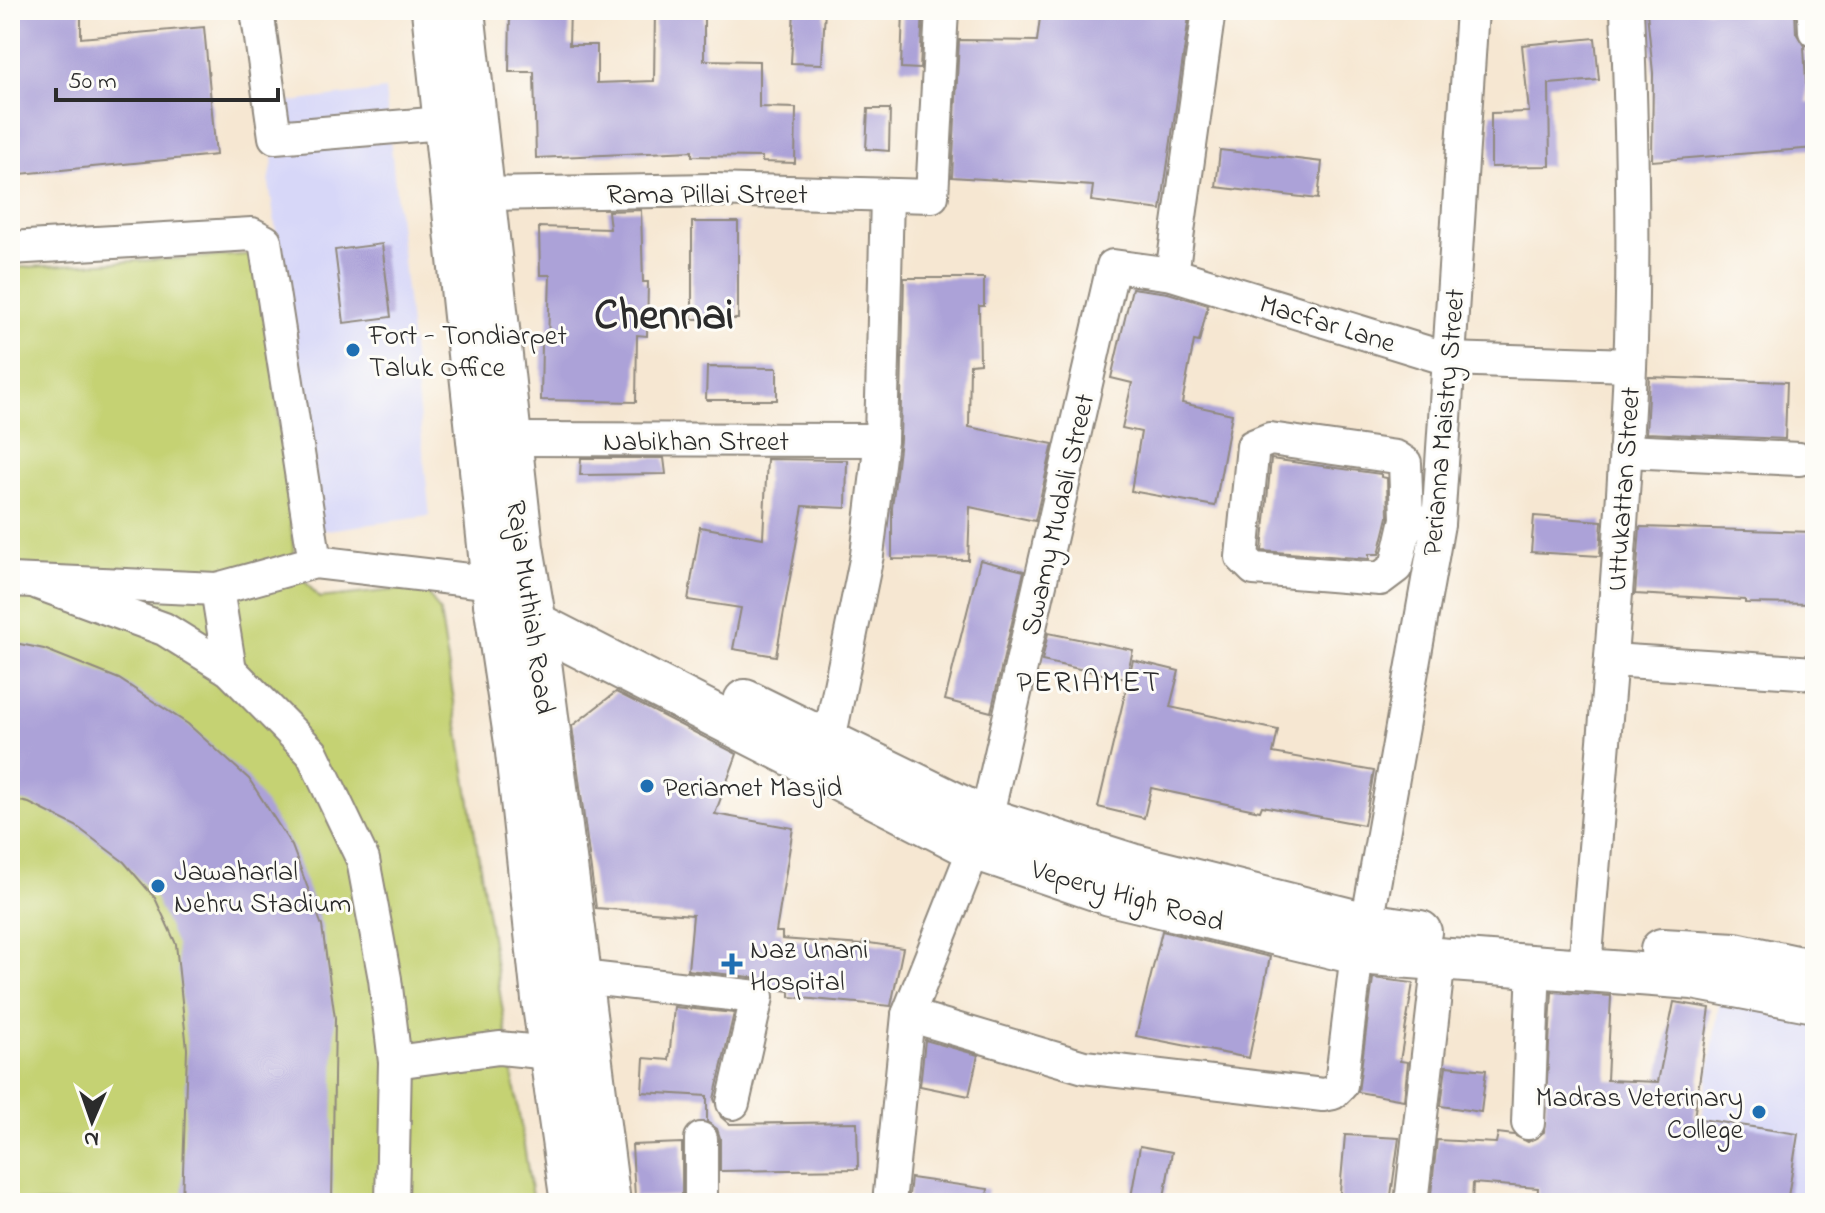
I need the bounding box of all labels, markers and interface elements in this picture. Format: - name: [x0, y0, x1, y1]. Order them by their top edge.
- scale bar: [56, 52, 278, 102]
- text: 50 m: [68, 65, 117, 100]
- street label: Rama Pillai Street: [606, 176, 808, 217]
- district label: Chennai: [594, 285, 734, 349]
- street label: Macfar Lane: [1254, 285, 1400, 366]
- street label: Perianna Maistry Street: [1413, 287, 1478, 558]
- place label: Fort - Tondiarpet Taluk Office: [368, 317, 567, 390]
- marker: Fort - Tondiarpet Taluk Office: [344, 341, 362, 359]
- street label: Uttukattan Street: [1598, 385, 1653, 593]
- street label: Swamy Mudali Street: [1012, 390, 1107, 640]
- street label: Nabikhan Street: [603, 423, 789, 464]
- street label: Raja Muthiah Road: [493, 498, 564, 717]
- district label: PERIAMET: [1016, 662, 1162, 706]
- place label: Periamet Masjid: [663, 769, 843, 810]
- marker: Periamet Masjid: [638, 777, 656, 795]
- street label: Vepery High Road: [1025, 850, 1228, 945]
- place label: Jawaharlal Nehru Stadium: [174, 853, 351, 926]
- marker: Jawaharlal Nehru Stadium: [149, 877, 167, 895]
- place label: Naz Unani Hospital: [750, 931, 868, 1004]
- marker: Naz Unani Hospital: [721, 953, 743, 975]
- place label: Madras Veterinary College: [1536, 1079, 1743, 1152]
- north arrow: [52, 1081, 132, 1161]
- marker: Madras Veterinary College: [1750, 1103, 1768, 1121]
- text: N: [83, 1122, 99, 1154]

